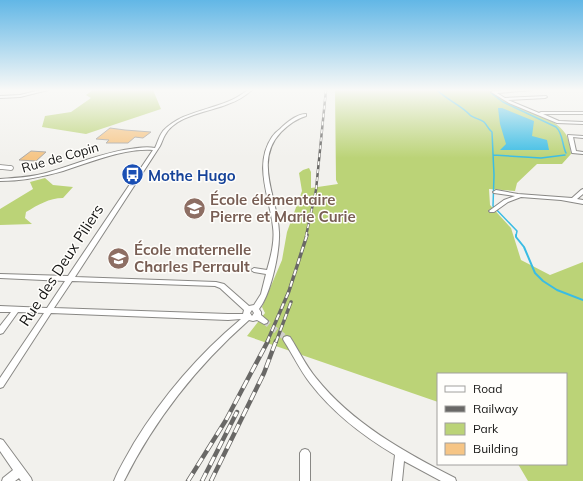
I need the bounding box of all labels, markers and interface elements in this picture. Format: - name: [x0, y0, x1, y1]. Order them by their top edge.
- street label: Rue de Copin: [20, 138, 100, 176]
- bus stop icon: Mothe Hugo: [120, 162, 146, 188]
- place label: Mothe Hugo: [148, 166, 236, 185]
- place label: École élémentaire Pierre et Marie Curie: [210, 190, 356, 226]
- school or university icon: École élémentaire Pierre et Marie Curie: [182, 195, 208, 221]
- street label: Rue des Deux Piliers: [15, 201, 107, 329]
- place label: École maternelle Charles Perrault: [134, 240, 251, 276]
- school or university icon: École maternelle Charles Perrault: [106, 245, 132, 271]
- legend: [437, 373, 567, 465]
- text: Road: [473, 381, 502, 396]
- text: Railway: [473, 401, 519, 416]
- text: Park: [473, 421, 499, 436]
- text: Building: [473, 441, 518, 456]

